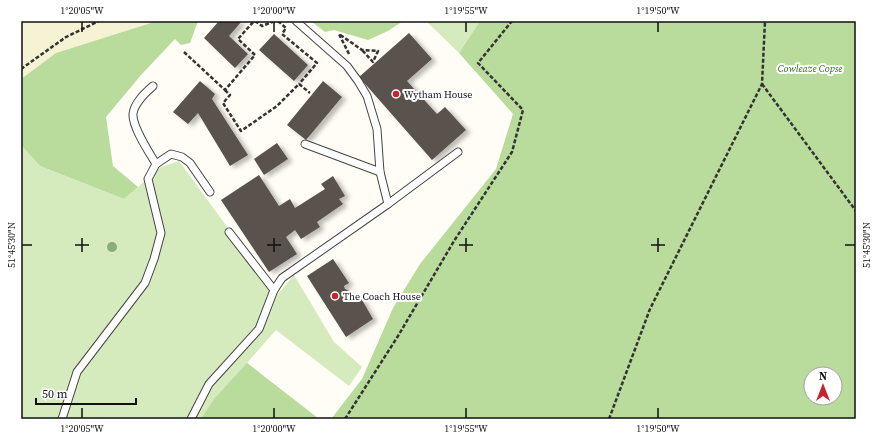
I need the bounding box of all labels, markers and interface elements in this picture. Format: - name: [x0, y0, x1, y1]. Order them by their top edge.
- text: 1°20'05"W: [60, 4, 104, 17]
- text: 1°20'00"W: [252, 4, 296, 17]
- text: 1°19'55"W: [444, 4, 488, 17]
- text: 1°19'50"W: [636, 4, 680, 17]
- park label: Cowleaze Copse: [778, 62, 842, 75]
- place label: Wytham House: [404, 88, 472, 101]
- marker: Wytham House: [391, 89, 401, 99]
- text: 51°45'30"N: [5, 222, 18, 268]
- text: 51°45'30"N: [860, 222, 873, 268]
- place label: The Coach House: [343, 290, 421, 303]
- marker: The Coach House: [330, 291, 340, 301]
- north arrow: [803, 366, 843, 406]
- text: N: [819, 369, 827, 384]
- scale bar: [36, 380, 136, 406]
- text: 50 m: [42, 386, 68, 402]
- text: 1°20'05"W: [60, 422, 104, 435]
- text: 1°20'00"W: [252, 422, 296, 435]
- text: 1°19'55"W: [444, 422, 488, 435]
- text: 1°19'50"W: [636, 422, 680, 435]

